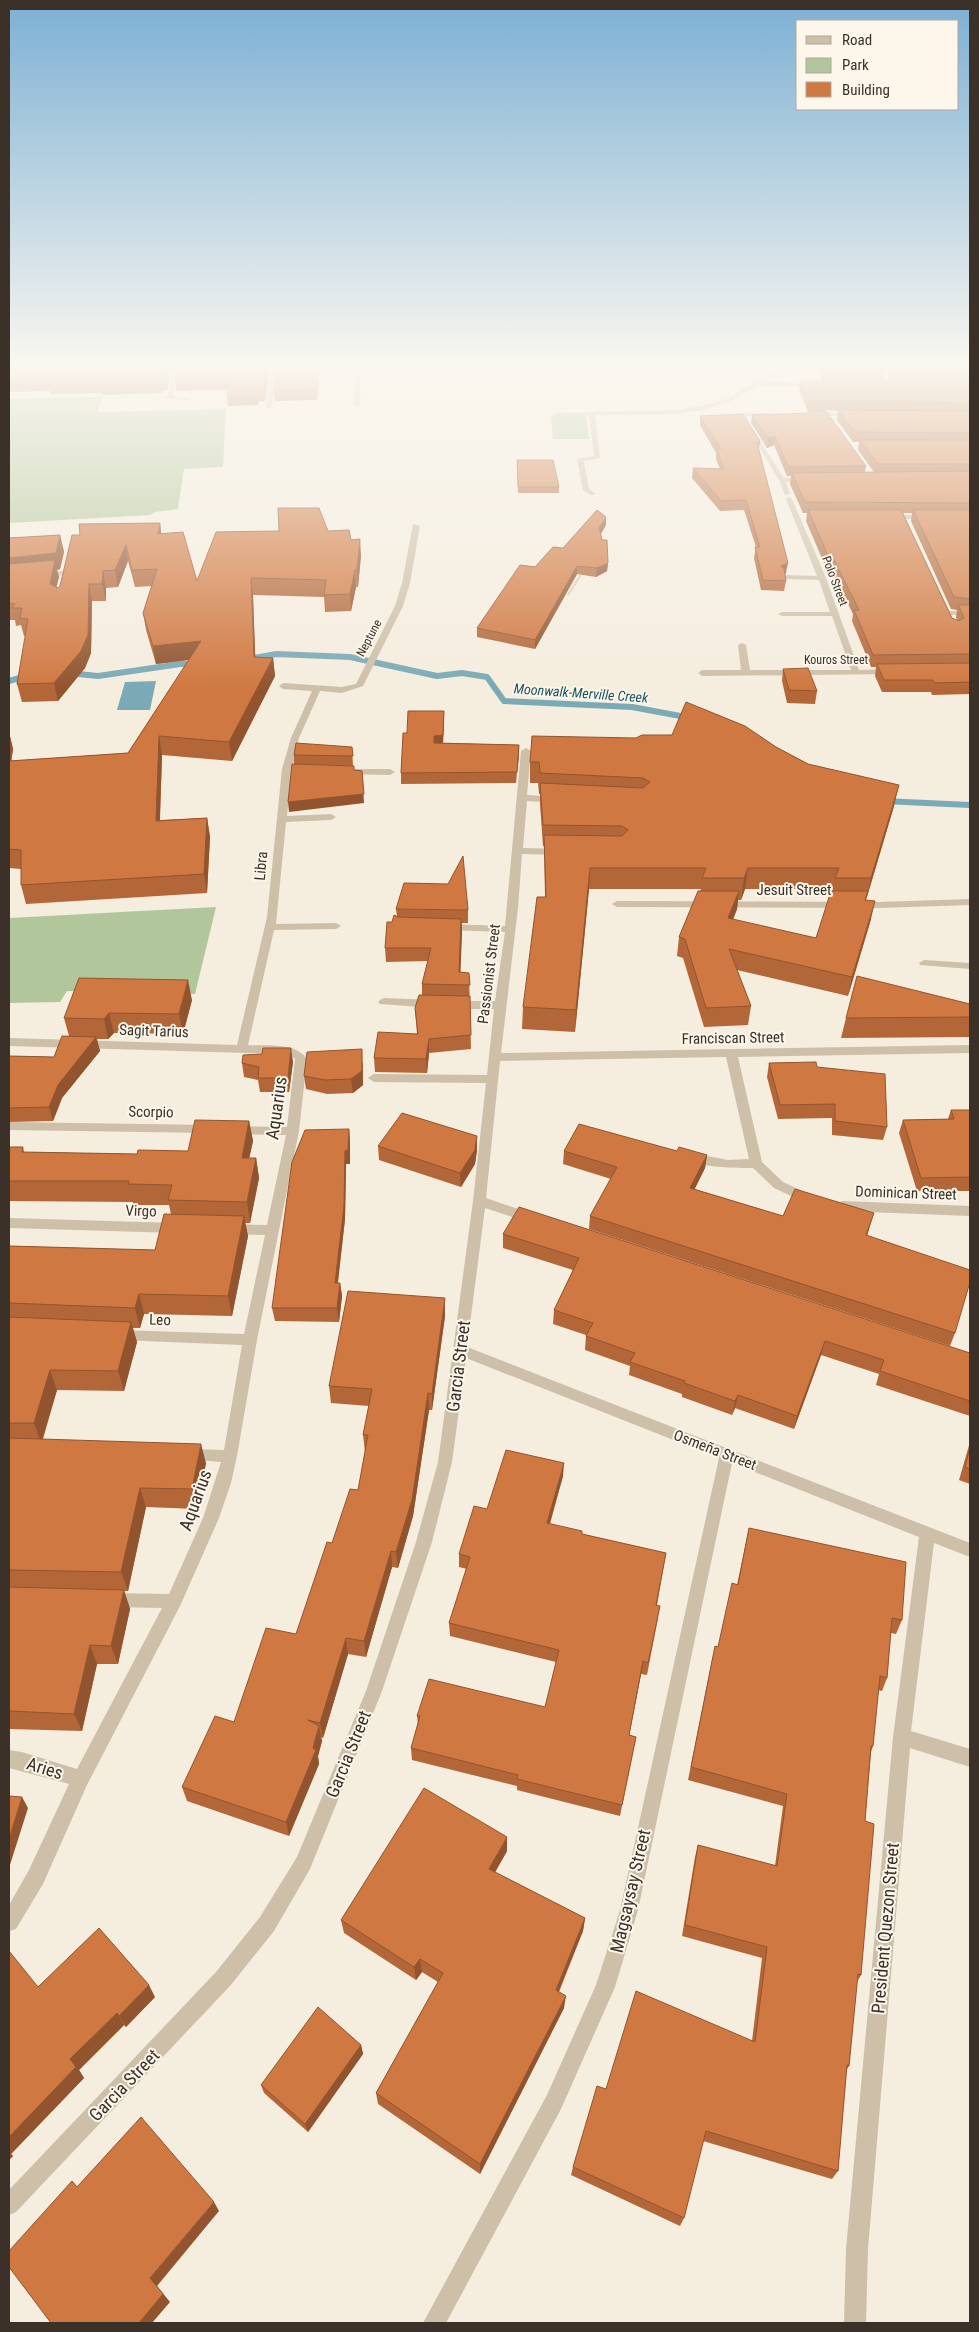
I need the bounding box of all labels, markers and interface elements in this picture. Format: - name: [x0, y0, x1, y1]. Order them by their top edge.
- legend: [796, 20, 959, 110]
- text: Road: [842, 31, 872, 49]
- text: Park: [842, 56, 869, 74]
- text: Building: [842, 81, 890, 99]
- street label: Polo Street: [819, 554, 851, 608]
- street label: Neptune: [353, 617, 385, 659]
- street label: Kouros Street: [804, 653, 869, 667]
- water label: Moonwalk-Merville Creek: [513, 680, 650, 706]
- street label: Libra: [251, 851, 271, 881]
- street label: Jesuit Street: [757, 881, 831, 899]
- street label: Passionist Street: [474, 923, 504, 1025]
- street label: Sagit Tarius: [119, 1021, 189, 1041]
- street label: Franciscan Street: [681, 1028, 785, 1048]
- street label: Aquarius: [261, 1075, 291, 1141]
- street label: Scorpio: [128, 1103, 174, 1121]
- street label: Dominican Street: [855, 1182, 957, 1204]
- street label: Virgo: [125, 1201, 157, 1221]
- street label: Leo: [149, 1311, 171, 1329]
- street label: Garcia Street: [442, 1319, 474, 1413]
- street label: Osmeña Street: [671, 1426, 759, 1474]
- street label: Aquarius: [174, 1467, 216, 1533]
- street label: Garcia Street: [321, 1707, 375, 1801]
- street label: Aries: [24, 1753, 66, 1783]
- street label: Magsaysay Street: [606, 1827, 654, 1955]
- street label: President Quezon Street: [867, 1842, 903, 2014]
- street label: Garcia Street: [85, 2045, 163, 2125]

